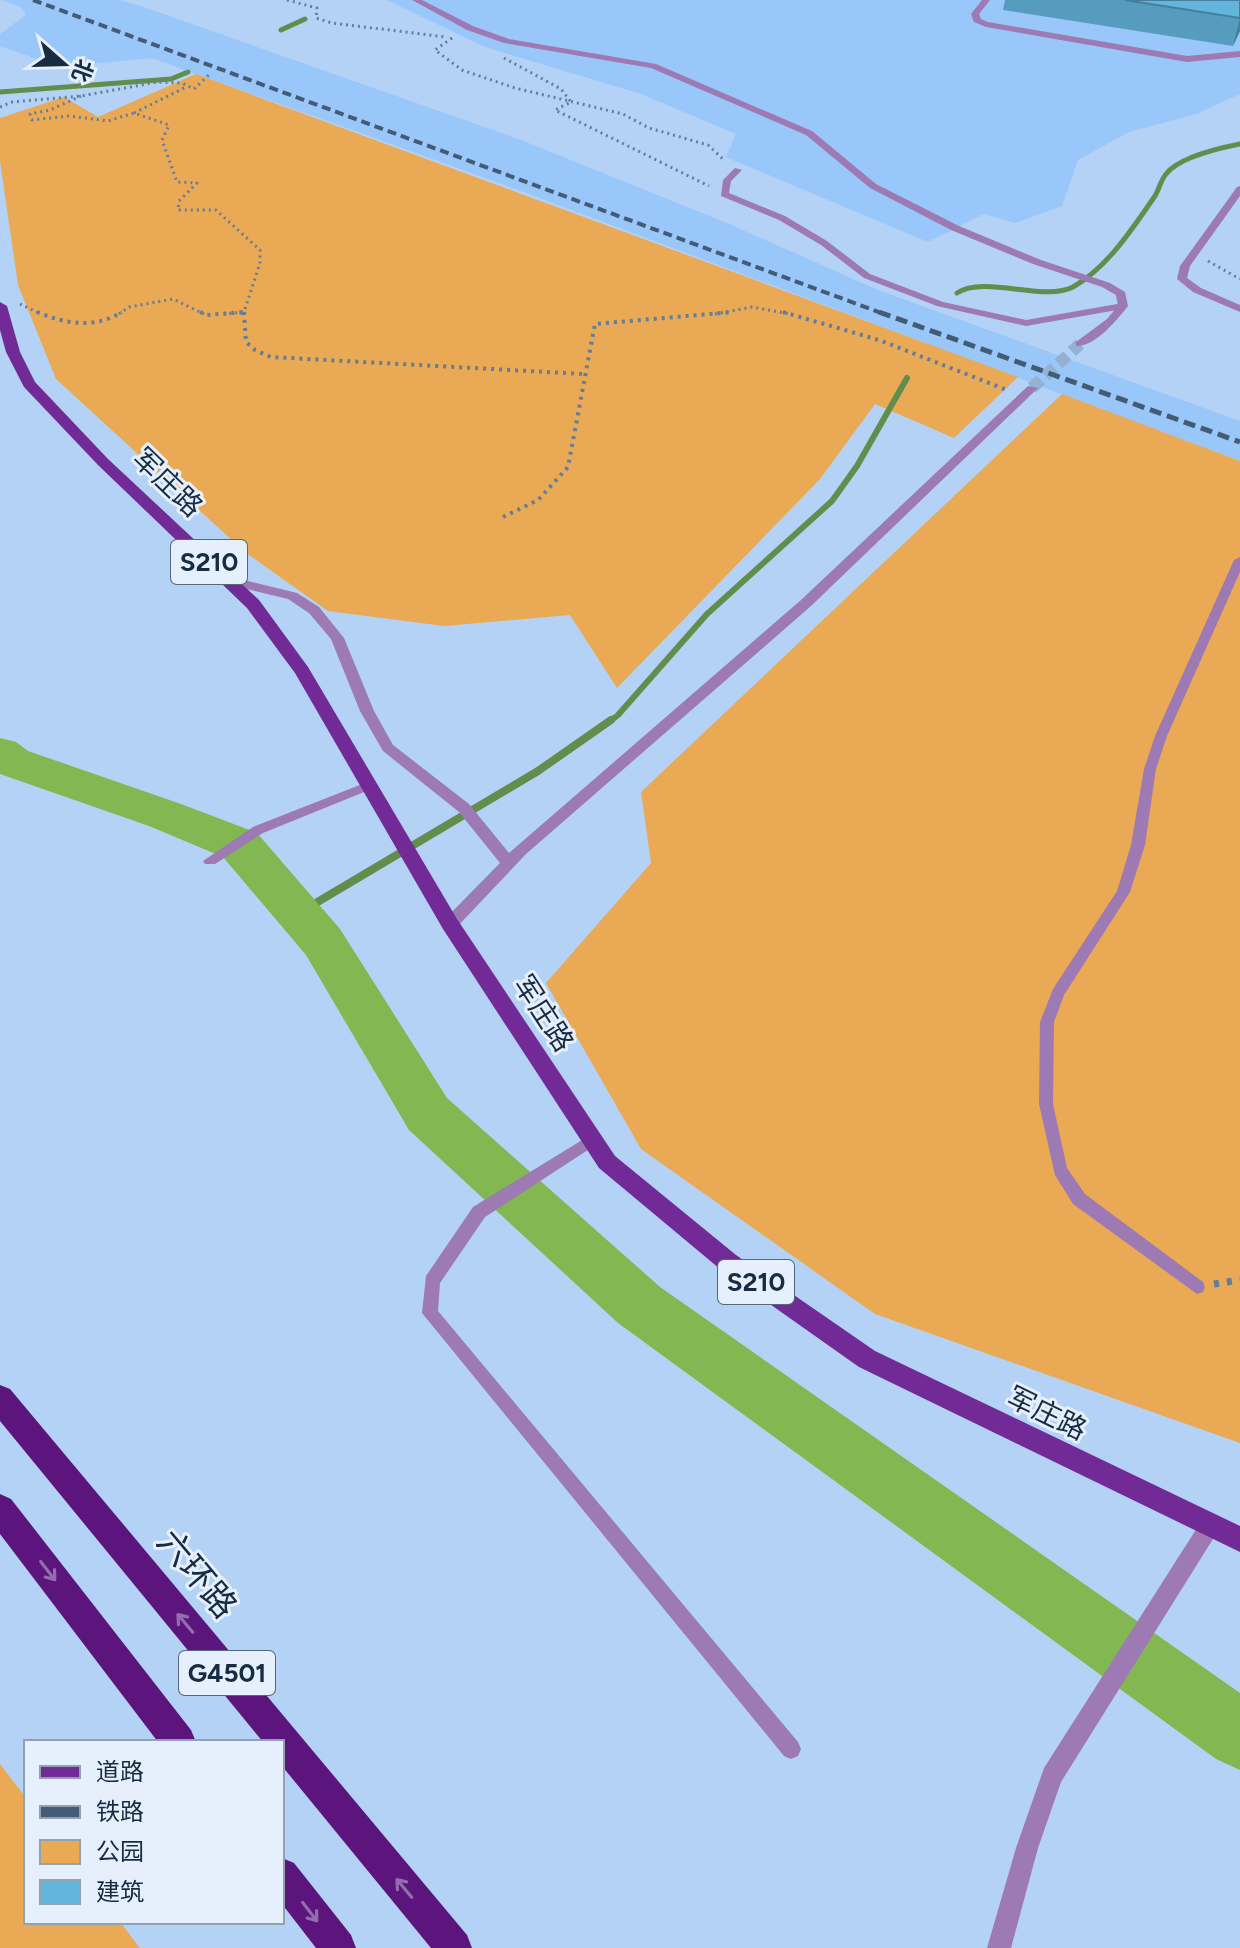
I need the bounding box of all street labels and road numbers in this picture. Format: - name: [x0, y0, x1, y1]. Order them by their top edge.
- street label: 军庄路: [126, 441, 210, 523]
- road number: S210: [171, 540, 247, 584]
- street label: 军庄路: [507, 969, 581, 1057]
- road number: S210: [718, 1260, 794, 1304]
- street label: 军庄路: [1002, 1379, 1092, 1447]
- street label: 六环路: [149, 1522, 245, 1626]
- road number: G4501: [179, 1651, 275, 1695]

